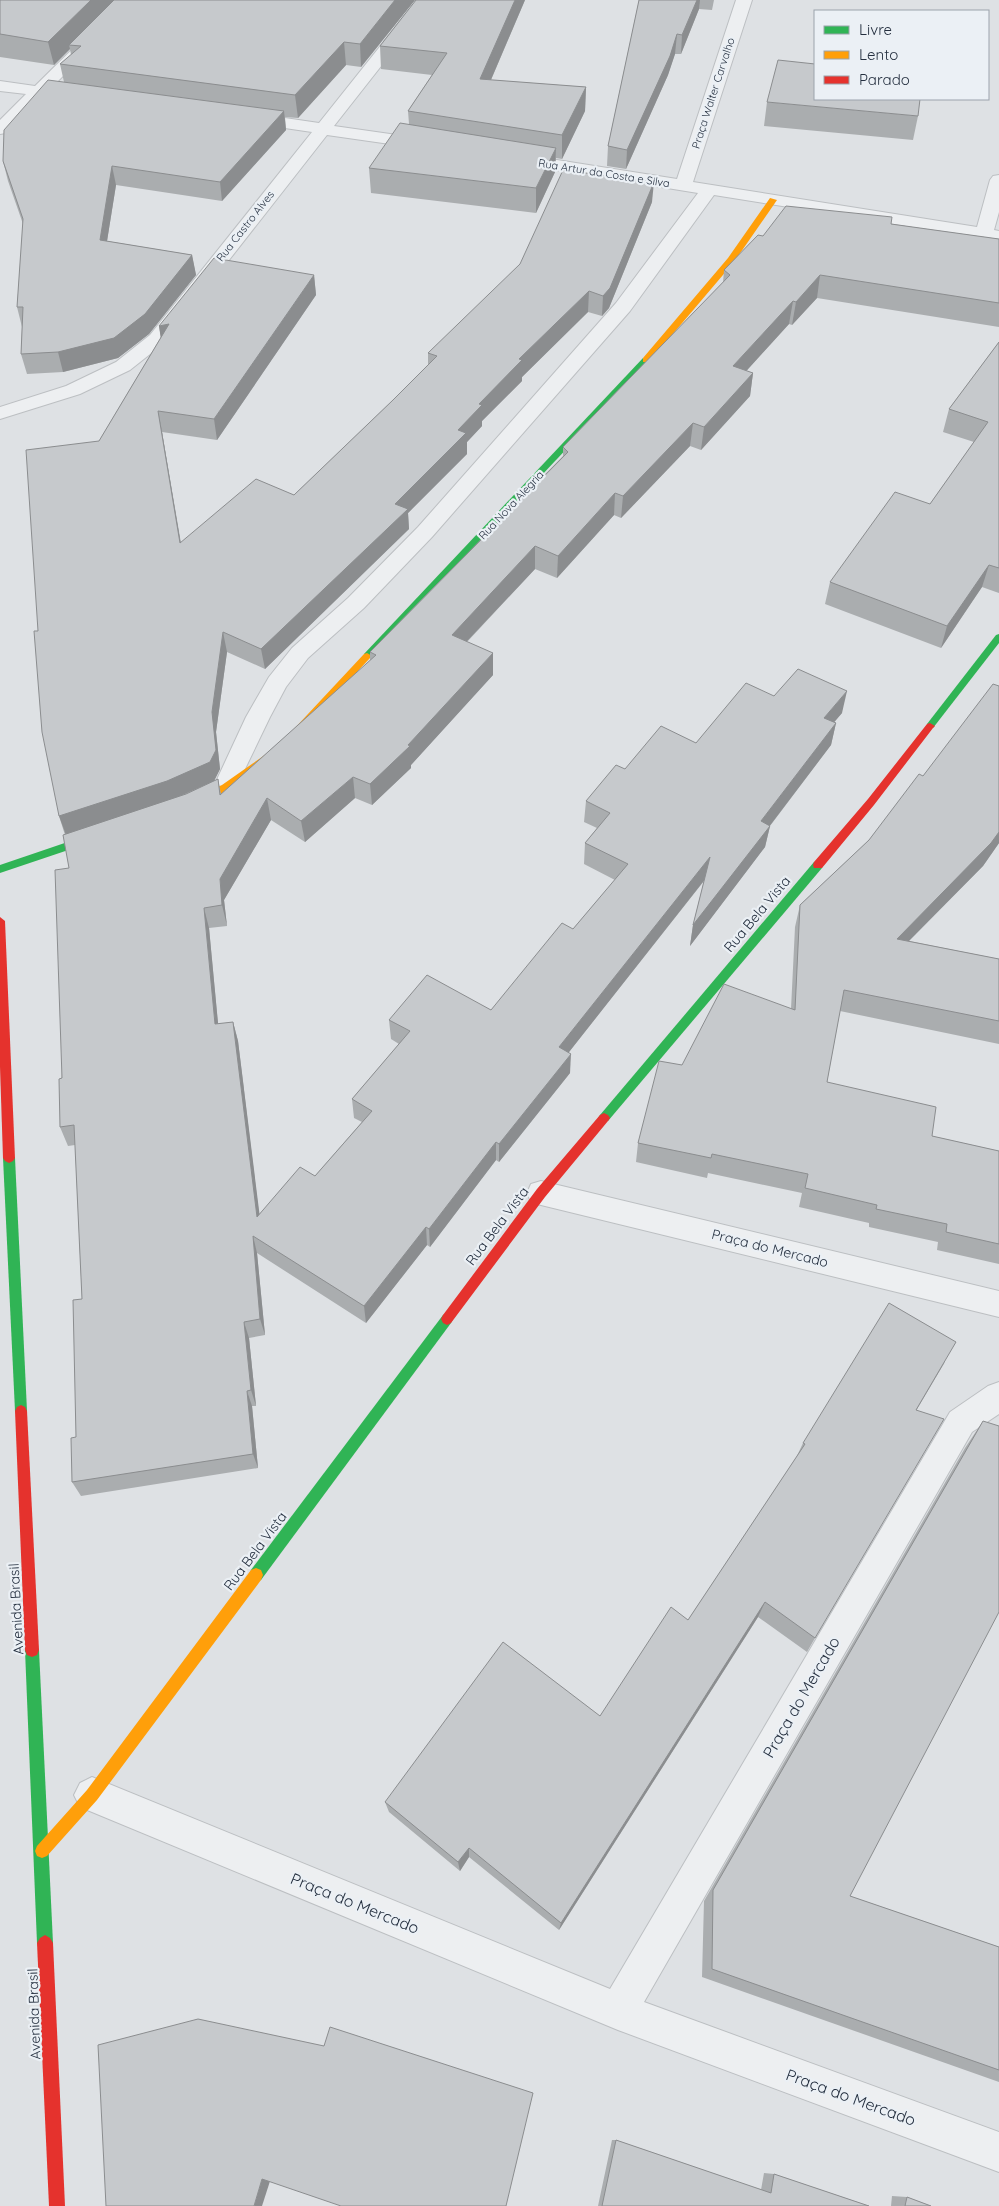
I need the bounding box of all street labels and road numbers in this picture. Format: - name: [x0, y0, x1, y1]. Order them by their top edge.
- street label: Praça Walter Carvalho: [688, 35, 738, 150]
- street label: Rua Artur da Costa e Silva: [537, 156, 671, 190]
- street label: Rua Castro Alves: [213, 188, 277, 264]
- street label: Rua Nova Alegria: [476, 468, 546, 542]
- street label: Rua Bela Vista: [720, 872, 794, 956]
- street label: Rua Bela Vista: [461, 1183, 533, 1269]
- street label: Praça do Mercado: [710, 1225, 830, 1271]
- street label: Rua Bela Vista: [219, 1508, 291, 1594]
- street label: Avenida Brasil: [5, 1563, 27, 1655]
- street label: Praça do Mercado: [758, 1633, 844, 1761]
- street label: Praça do Mercado: [288, 1868, 422, 1938]
- street label: Avenida Brasil: [23, 1968, 45, 2060]
- street label: Praça do Mercado: [783, 2064, 919, 2130]

